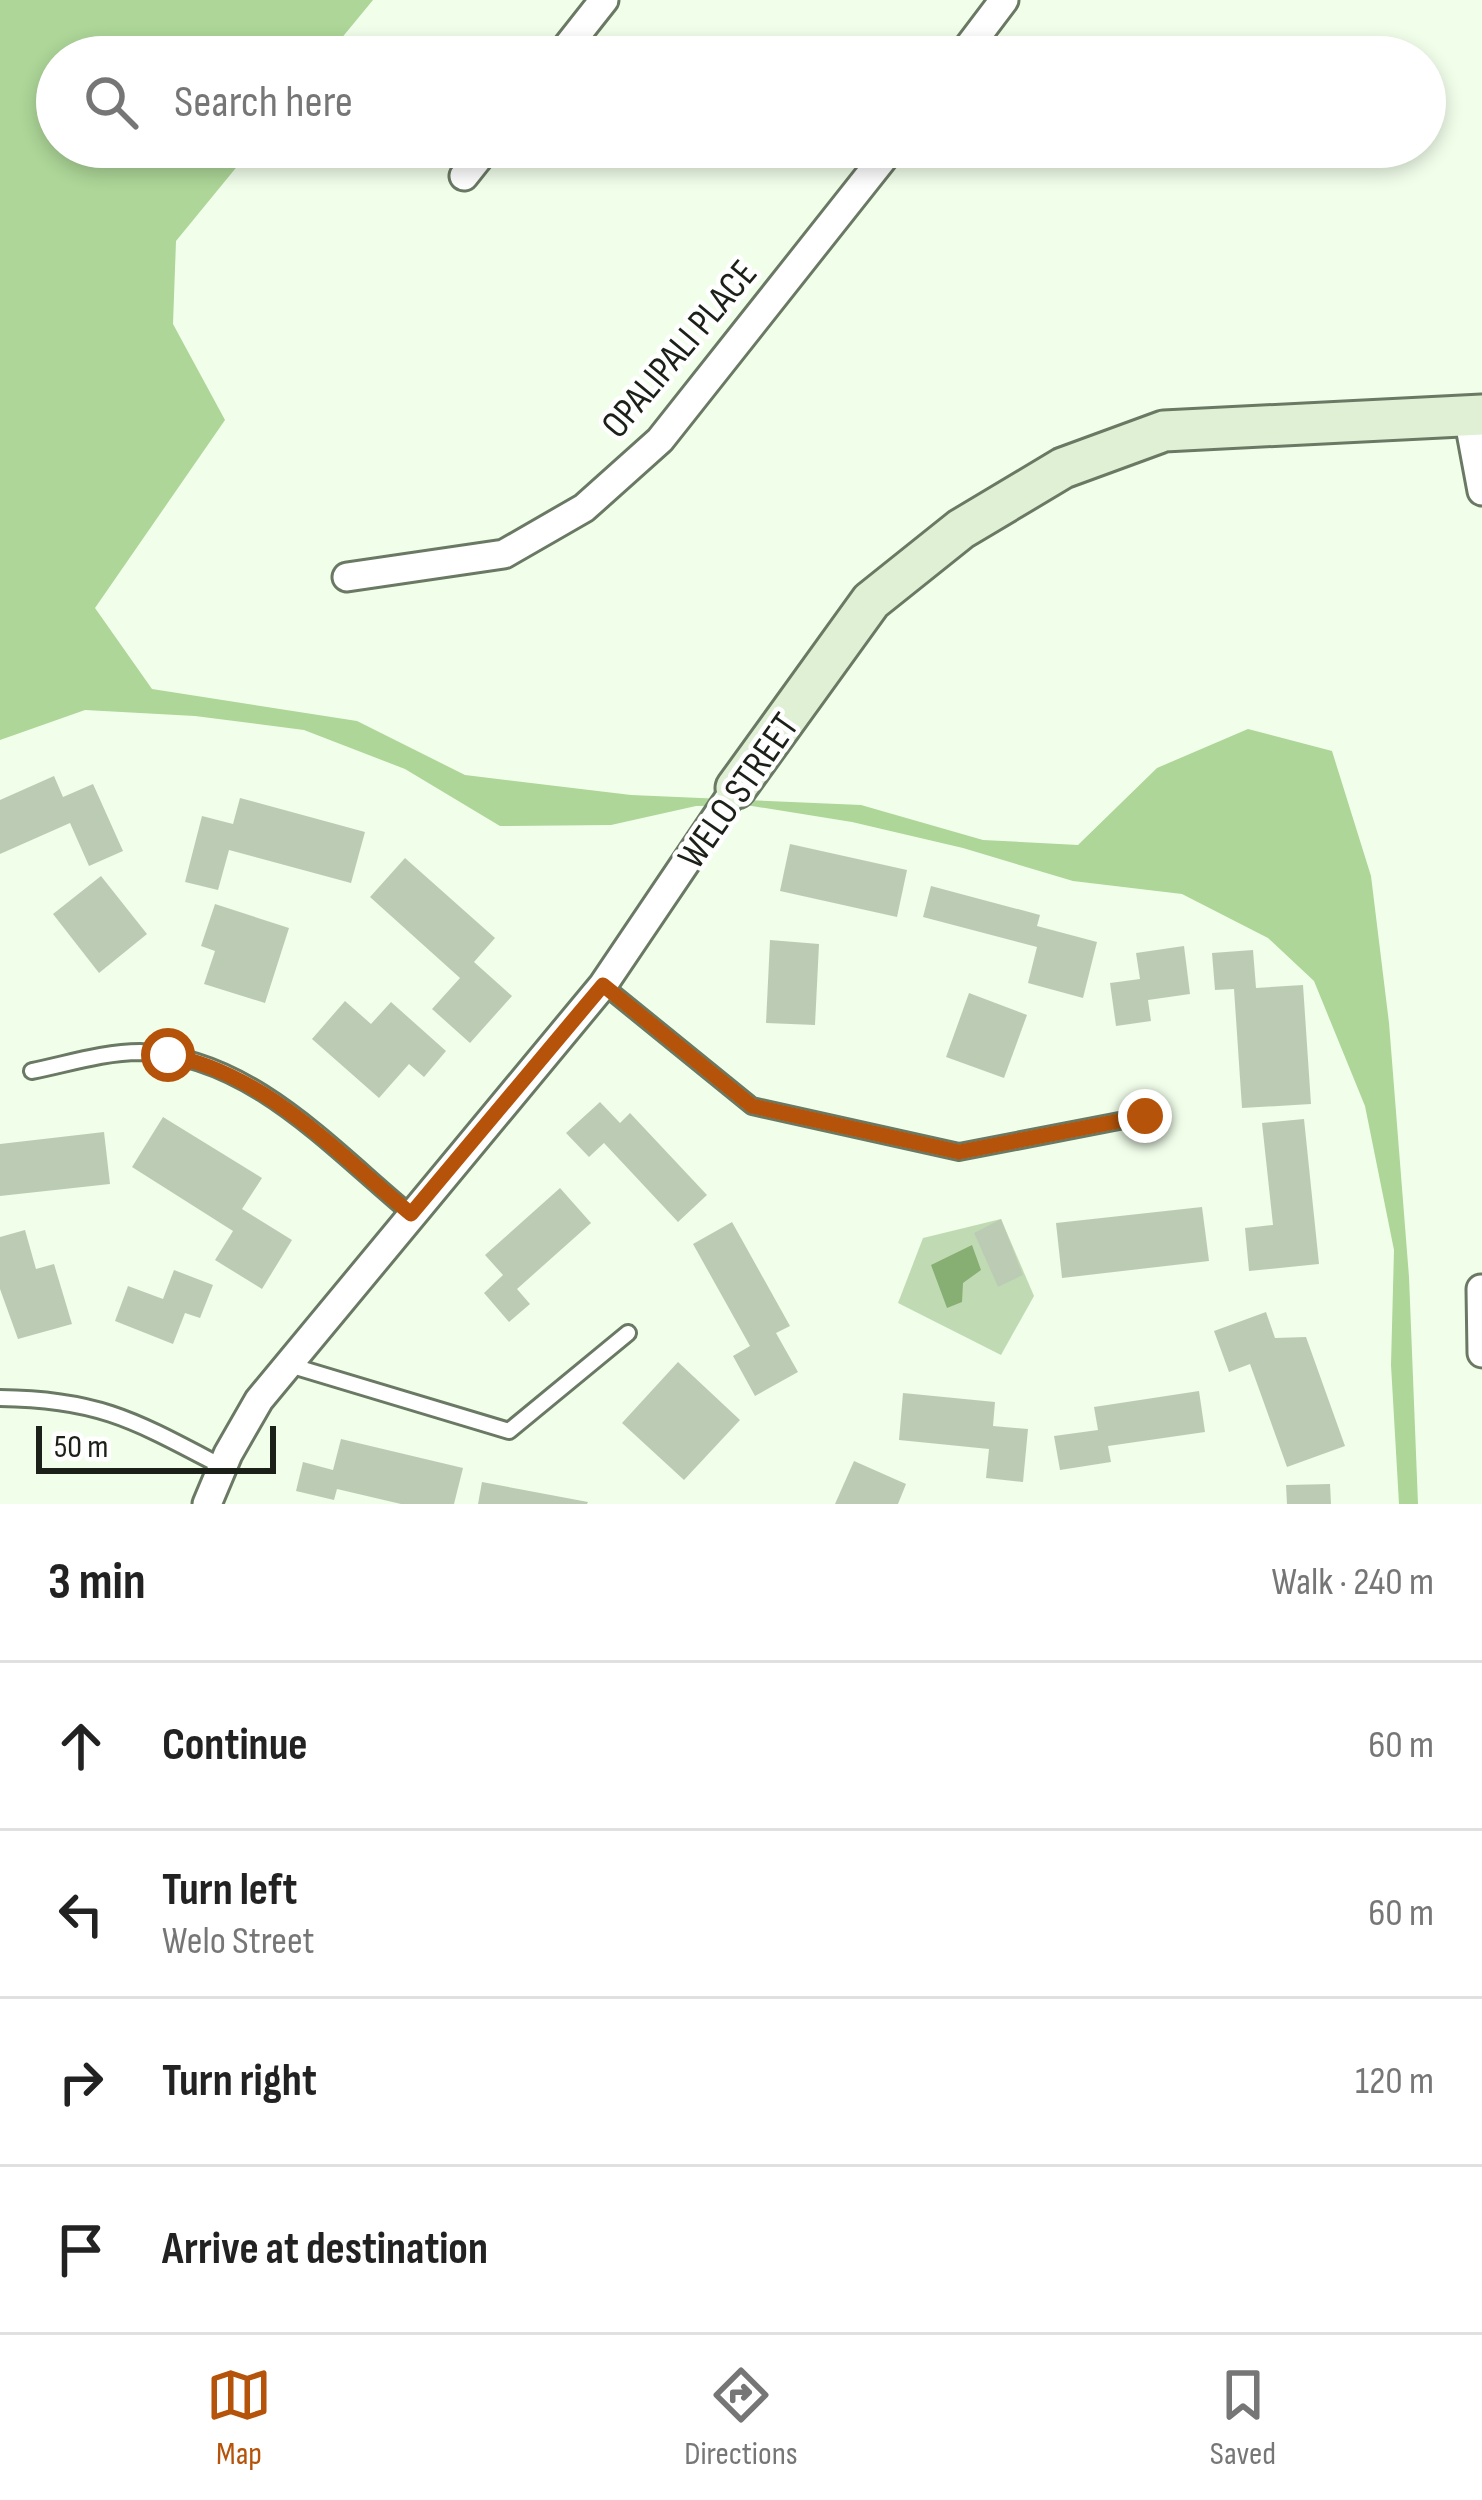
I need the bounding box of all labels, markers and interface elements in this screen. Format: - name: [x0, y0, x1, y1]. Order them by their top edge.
- search box: [36, 36, 1446, 168]
- icon: search: [78, 69, 144, 135]
- text: Search here: [174, 75, 353, 130]
- street label: OPALIPALI PLACE: [592, 251, 768, 448]
- street label: WELO STREET: [668, 705, 810, 878]
- route start: [141, 1028, 195, 1082]
- route end: [1118, 1089, 1172, 1143]
- scale bar: [36, 1420, 276, 1473]
- text: 50 m: [54, 1427, 108, 1467]
- text: 3 min: [48, 1552, 146, 1613]
- text: Walk · 240 m: [1272, 1559, 1434, 1606]
- icon: ahead: [48, 1713, 114, 1779]
- text: Continue: [162, 1718, 308, 1773]
- text: 60 m: [1368, 1722, 1434, 1769]
- text: Turn left: [162, 1863, 297, 1918]
- icon: left: [48, 1881, 114, 1947]
- text: 60 m: [1368, 1890, 1434, 1937]
- text: Welo Street: [162, 1918, 314, 1965]
- icon: right: [48, 2049, 114, 2115]
- text: Turn right: [162, 2054, 317, 2109]
- text: 120 m: [1355, 2058, 1434, 2105]
- icon: arrive: [48, 2217, 114, 2283]
- text: Arrive at destination: [162, 2222, 488, 2277]
- tab: Map: [206, 2362, 272, 2474]
- tab: Directions: [684, 2362, 798, 2474]
- tab: Saved: [1210, 2362, 1276, 2474]

